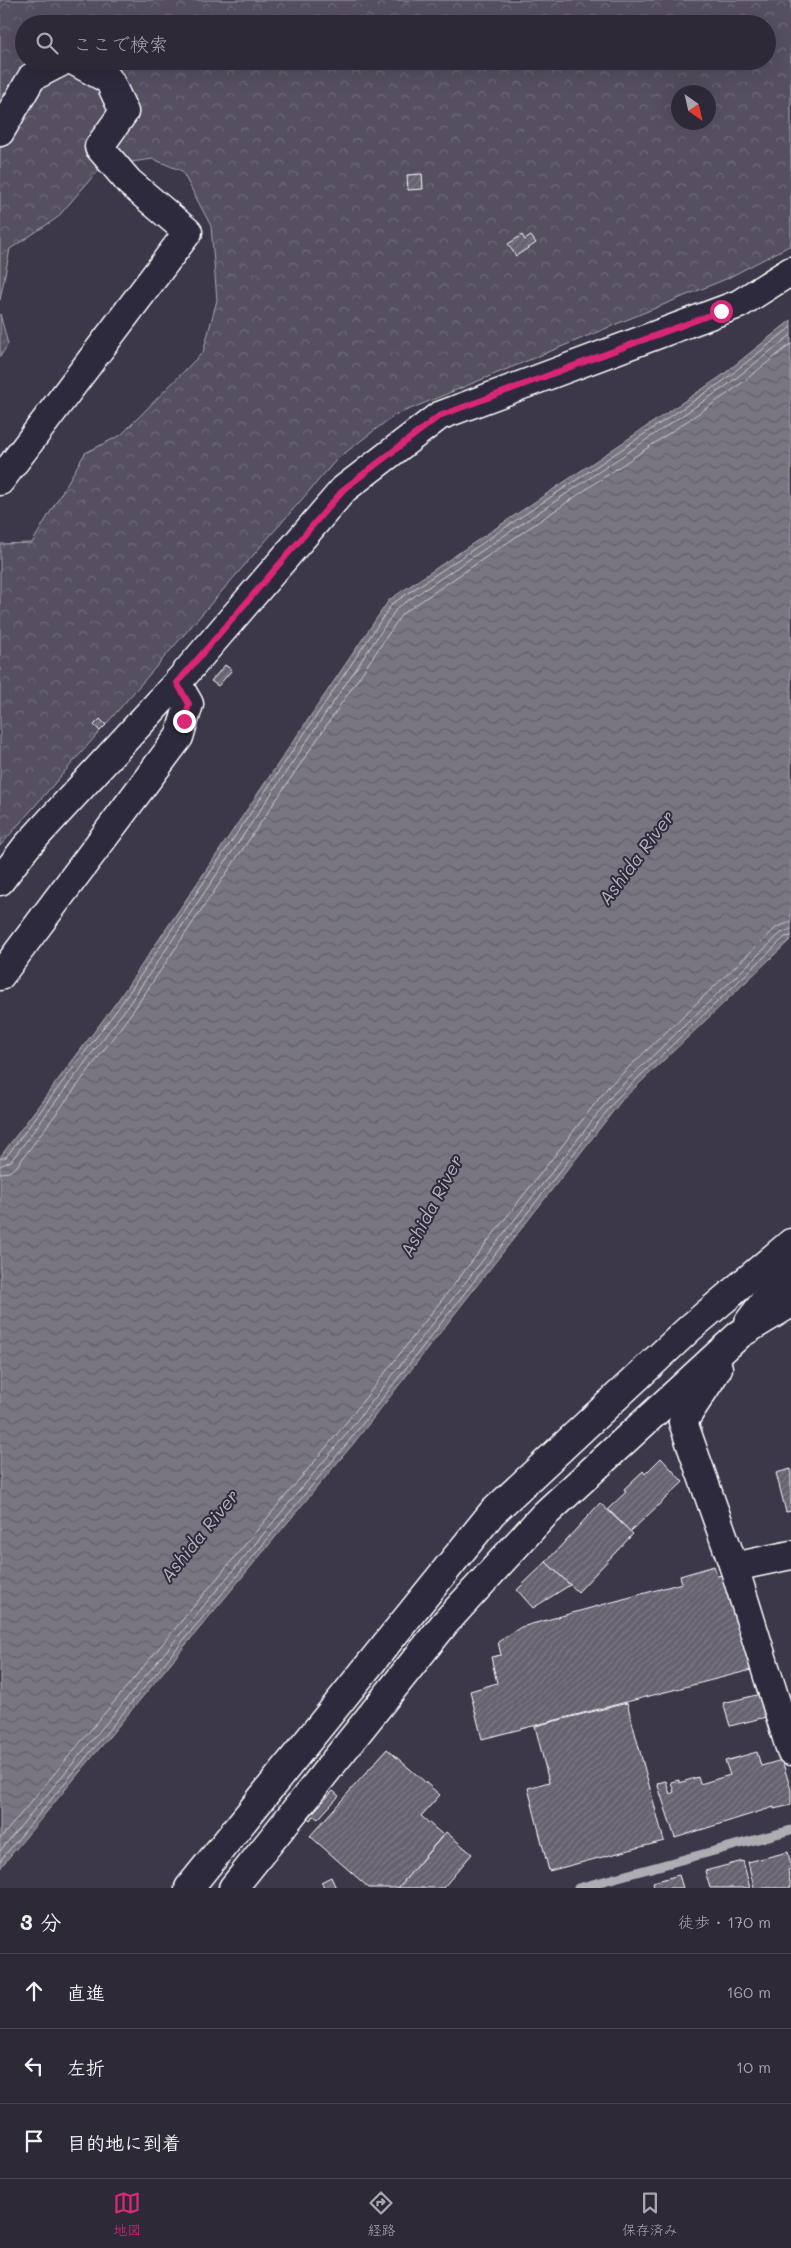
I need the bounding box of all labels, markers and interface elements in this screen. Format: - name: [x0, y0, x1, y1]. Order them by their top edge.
- search box: [15, 15, 776, 70]
- icon: search: [33, 29, 61, 57]
- text: ここで検索: [73, 31, 168, 56]
- north arrow: [671, 85, 716, 130]
- route start: [710, 300, 733, 323]
- route end: [173, 710, 196, 733]
- water label: Ashida River: [593, 805, 679, 909]
- water label: Ashida River: [394, 1150, 468, 1261]
- water label: Ashida River: [155, 1484, 244, 1586]
- text: 3 分: [20, 1908, 61, 1935]
- text: 徒歩 · 170 m: [678, 1911, 771, 1932]
- icon: ahead: [20, 1977, 48, 2005]
- text: 直進: [67, 1980, 105, 2005]
- text: 160 m: [726, 1981, 771, 2002]
- icon: left: [20, 2052, 48, 2080]
- text: 左折: [67, 2055, 105, 2080]
- text: 10 m: [736, 2056, 771, 2077]
- icon: arrive: [20, 2127, 48, 2155]
- text: 目的地に到着: [67, 2130, 181, 2155]
- tab: 地図: [113, 2189, 141, 2239]
- tab: 経路: [367, 2189, 395, 2239]
- tab: 保存済み: [622, 2189, 678, 2239]

